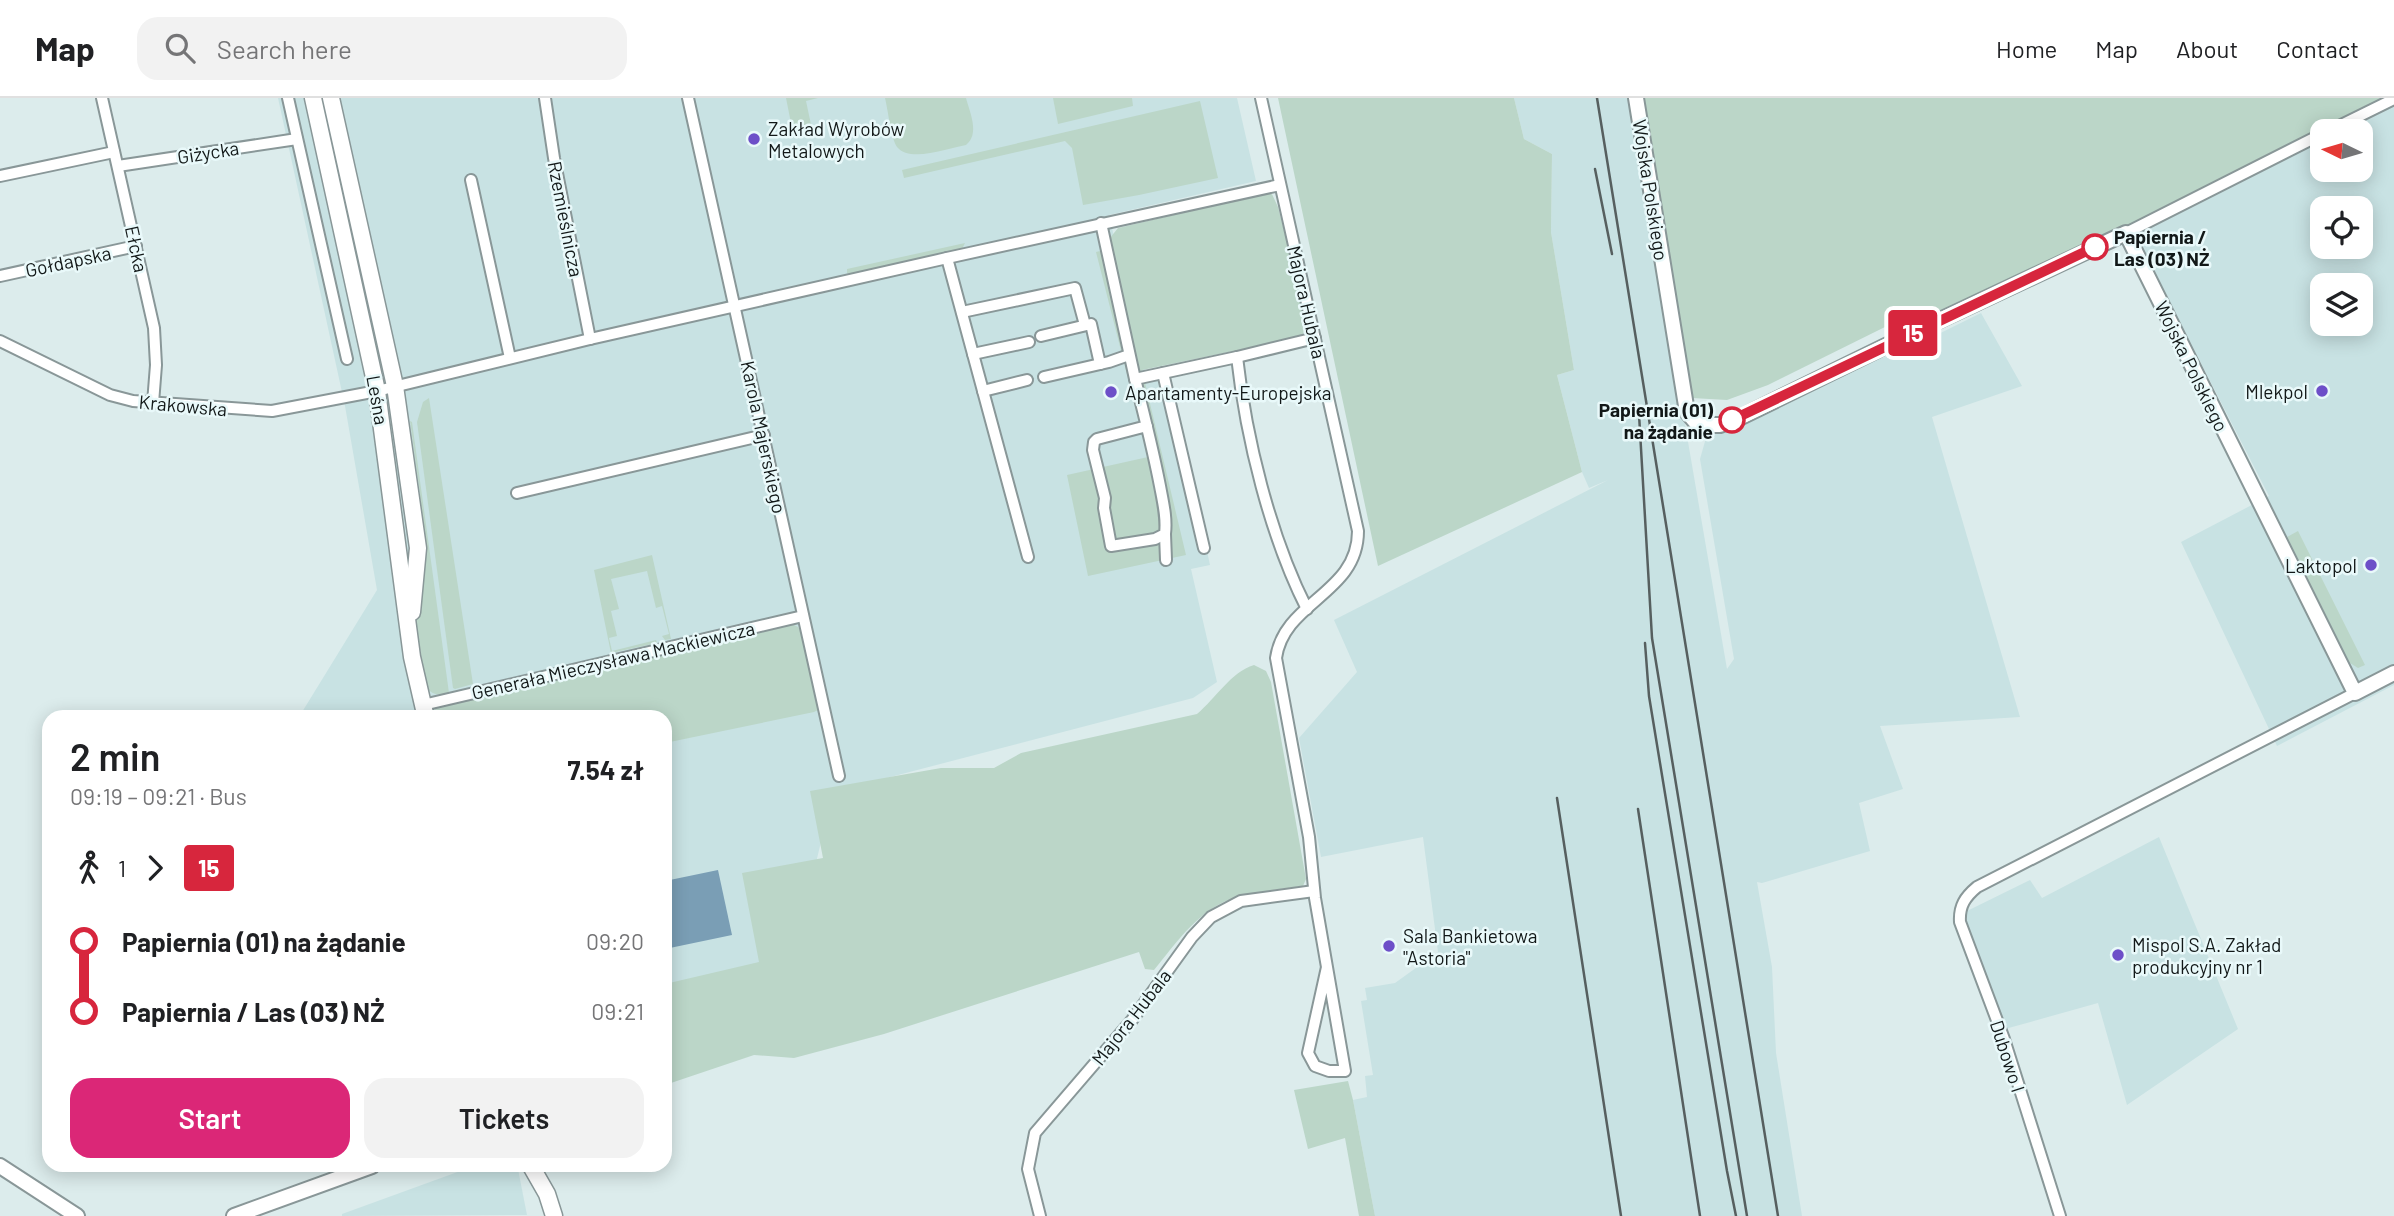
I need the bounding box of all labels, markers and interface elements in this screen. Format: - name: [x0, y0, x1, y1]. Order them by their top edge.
- search box: [137, 17, 627, 80]
- text: Map: [35, 28, 95, 68]
- icon: search: [161, 29, 199, 67]
- text: Search here: [217, 33, 352, 64]
- text: Home: [1996, 34, 2057, 63]
- text: Map: [2095, 34, 2138, 63]
- text: About: [2176, 34, 2238, 63]
- text: Contact: [2276, 34, 2359, 63]
- place label: Zakład Wyrobów Metalowych: [768, 117, 905, 162]
- street label: Wojska Polskiego: [1628, 118, 1674, 262]
- north arrow: [2310, 119, 2373, 182]
- map controls: [2310, 119, 2373, 336]
- marker: Zakład Wyrobów Metalowych: [746, 131, 762, 147]
- street label: Giżycka: [175, 136, 241, 168]
- street label: Rzemieślnicza: [544, 159, 588, 279]
- button: locate: [2310, 196, 2373, 259]
- street label: Ełcka: [121, 224, 153, 274]
- place label: Papiernia / Las (03) NŻ: [2114, 225, 2210, 270]
- marker: Papiernia / Las (03) NŻ: [2082, 234, 2108, 260]
- street label: Gołdapska: [23, 241, 113, 281]
- street label: Majora Hubala: [1283, 243, 1331, 361]
- button: layers: [2310, 273, 2373, 336]
- street label: Wojska Polskiego: [2150, 297, 2234, 435]
- line badge: 15: [1882, 310, 1944, 356]
- text: 15: [1902, 318, 1924, 347]
- street label: Karola Majerskiego: [737, 359, 791, 515]
- street label: Leśna: [362, 373, 394, 427]
- place label: Mlekpol: [2245, 380, 2308, 403]
- place label: Apartamenty-Europejska: [1125, 381, 1332, 404]
- marker: Mlekpol: [2314, 383, 2330, 399]
- marker: Apartamenty-Europejska: [1103, 384, 1119, 400]
- street label: Krakowska: [138, 390, 228, 420]
- place label: Papiernia (01) na żądanie: [1599, 398, 1713, 443]
- marker: Papiernia (01) na żądanie: [1719, 407, 1745, 433]
- place label: Laktopol: [2285, 554, 2357, 577]
- marker: Laktopol: [2363, 557, 2379, 573]
- street label: Generała Mieczysława Mackiewicza: [469, 616, 757, 704]
- text: 2 min: [70, 733, 160, 779]
- text: 7.54 zł: [568, 754, 644, 785]
- text: 09:19 – 09:21 · Bus: [70, 782, 247, 810]
- icon: walk: [70, 849, 108, 887]
- icon: forward: [136, 849, 174, 887]
- text: 15: [198, 853, 220, 882]
- text: 1: [118, 854, 126, 882]
- place label: Sala Bankietowa "Astoria": [1403, 924, 1538, 969]
- text: Papiernia (01) na żądanie: [122, 926, 406, 957]
- text: 09:20: [586, 927, 644, 955]
- place label: Mispol S.A. Zakład produkcyjny nr 1: [2132, 933, 2281, 978]
- marker: Sala Bankietowa "Astoria": [1381, 938, 1397, 954]
- marker: Mispol S.A. Zakład produkcyjny nr 1: [2110, 947, 2126, 963]
- street label: Majora Hubala: [1086, 964, 1176, 1070]
- text: Papiernia / Las (03) NŻ: [122, 996, 385, 1027]
- text: 09:21: [591, 997, 644, 1025]
- street label: Dubowo I: [1986, 1017, 2030, 1095]
- button: Start: [70, 1078, 350, 1158]
- button: Tickets: [364, 1078, 644, 1158]

